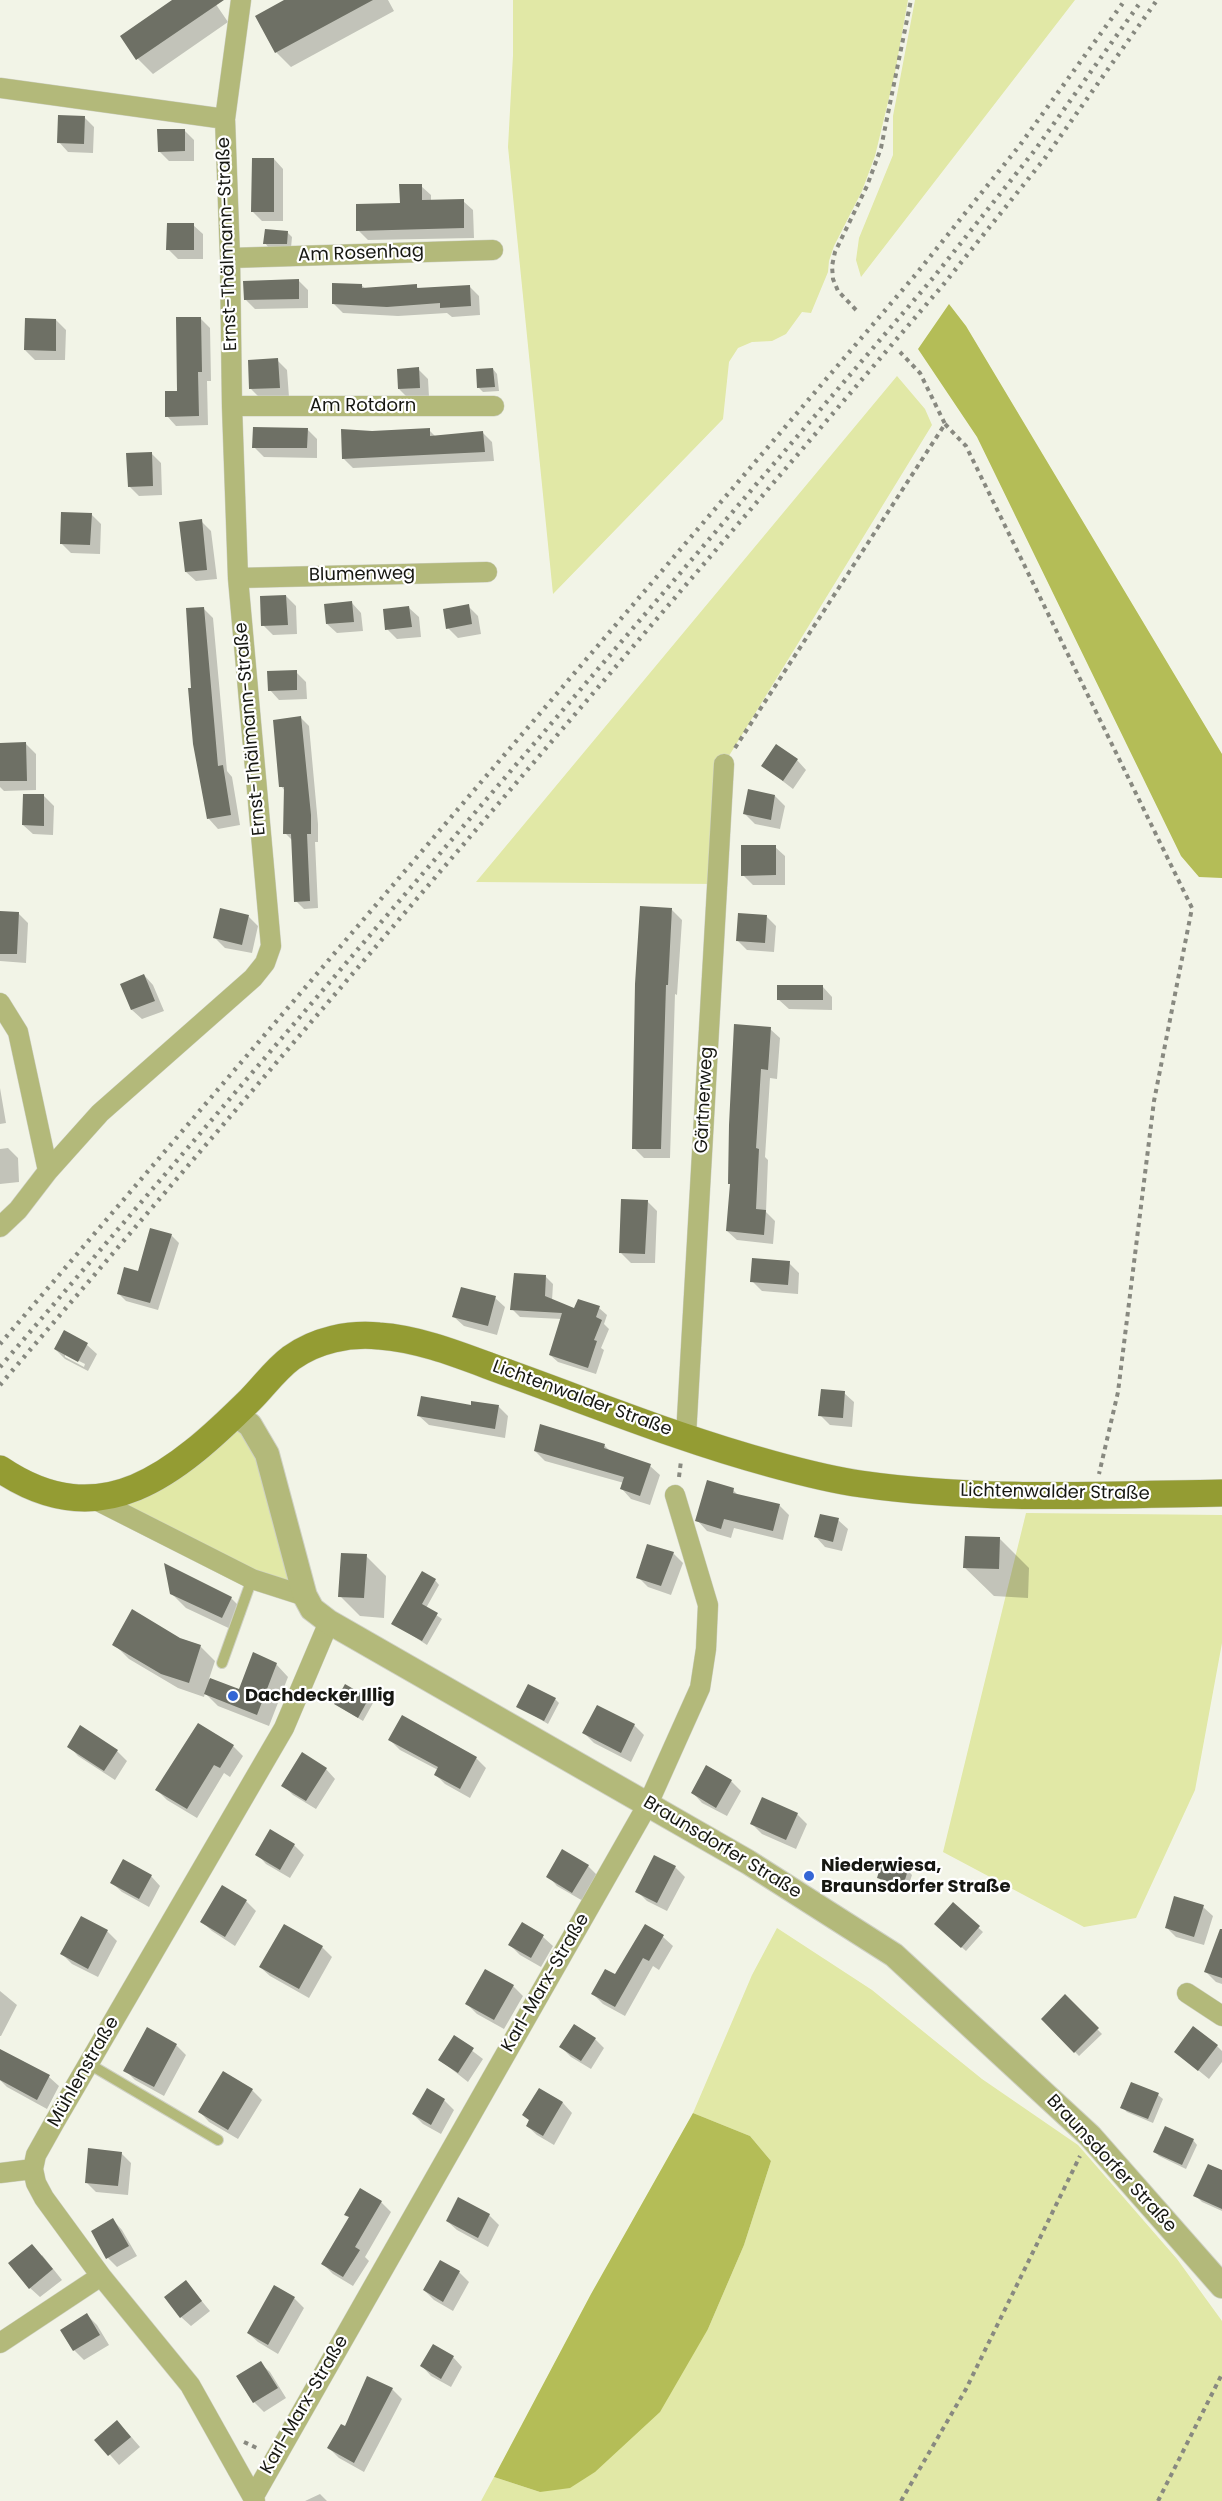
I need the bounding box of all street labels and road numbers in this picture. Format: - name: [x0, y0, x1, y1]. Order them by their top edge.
- street label: Ernst-Thälmann-Straße: [213, 137, 243, 351]
- street label: Am Rosenhag: [298, 241, 424, 267]
- street label: Am Rotdorn: [310, 395, 416, 417]
- street label: Blumenweg: [309, 563, 415, 587]
- street label: Ernst-Thälmann-Straße: [231, 621, 271, 837]
- street label: Gärtnerweg: [691, 1046, 719, 1154]
- street label: Lichtenwalder Straße: [489, 1356, 675, 1442]
- street label: Lichtenwalder Straße: [960, 1481, 1150, 1505]
- street label: Braunsdorfer Straße: [639, 1792, 805, 1904]
- street label: Karl-Marx-Straße: [498, 1910, 594, 2056]
- street label: Mühlenstraße: [44, 2013, 124, 2131]
- street label: Braunsdorfer Straße: [1041, 2091, 1181, 2237]
- street label: Karl-Marx-Straße: [257, 2332, 353, 2478]

